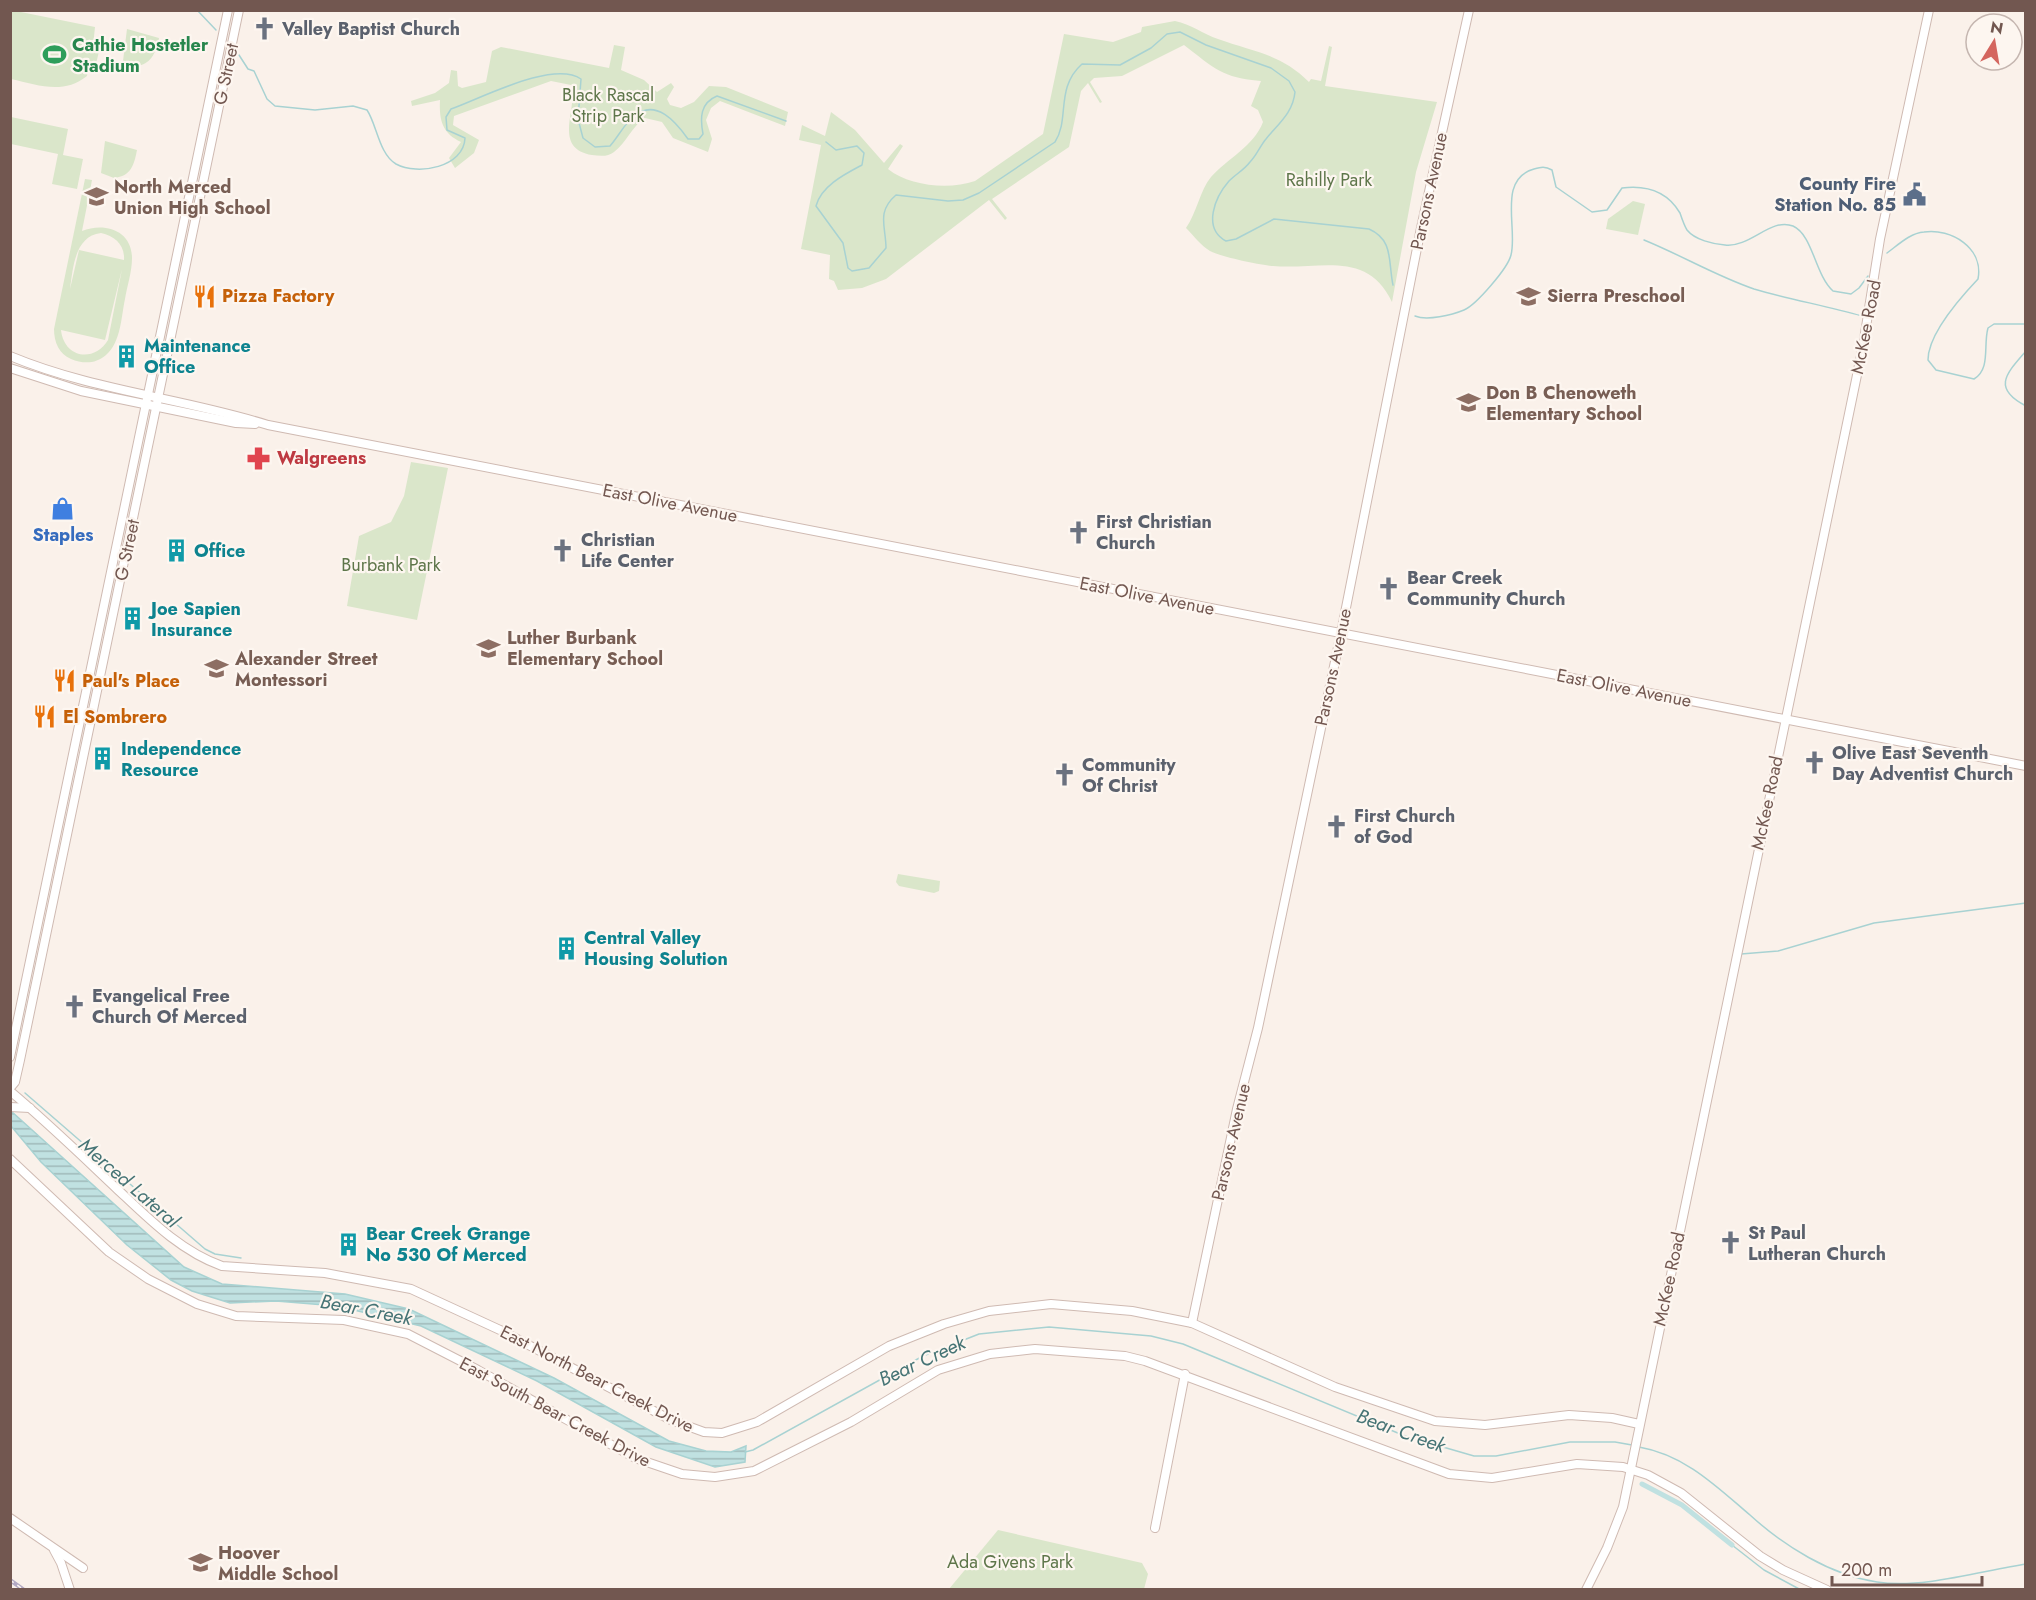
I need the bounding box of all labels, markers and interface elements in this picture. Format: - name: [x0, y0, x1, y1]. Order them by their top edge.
- north arrow: [1964, 12, 2024, 72]
- text: N: [1988, 15, 2005, 40]
- church icon: Valley Baptist Church: [251, 16, 277, 42]
- place label: Valley Baptist Church: [281, 16, 460, 42]
- place label: Cathie Hostetler Stadium: [72, 32, 209, 79]
- street label: G Street: [207, 40, 245, 107]
- sports icon: Cathie Hostetler Stadium: [41, 42, 67, 68]
- park label: Black Rascal Strip Park: [562, 82, 654, 129]
- street label: Parsons Avenue: [1404, 130, 1454, 252]
- park label: Rahilly Park: [1286, 167, 1372, 193]
- place label: County Fire Station No. 85: [1774, 171, 1896, 218]
- place label: North Merced Union High School: [114, 174, 271, 221]
- public building icon: County Fire Station No. 85: [1901, 181, 1927, 207]
- school or university icon: North Merced Union High School: [83, 184, 109, 210]
- street label: McKee Road: [1844, 278, 1888, 376]
- restaurant icon: Pizza Factory: [191, 283, 217, 309]
- place label: Pizza Factory: [222, 283, 335, 309]
- school or university icon: Sierra Preschool: [1516, 283, 1542, 309]
- place label: Sierra Preschool: [1547, 283, 1685, 309]
- place label: Maintenance Office: [144, 333, 251, 380]
- building icon: Maintenance Office: [113, 343, 139, 369]
- place label: Don B Chenoweth Elementary School: [1486, 380, 1642, 427]
- school or university icon: Don B Chenoweth Elementary School: [1455, 390, 1481, 416]
- pharmacy icon: Walgreens: [246, 445, 272, 471]
- place label: Walgreens: [277, 445, 366, 471]
- street label: East Olive Avenue: [600, 477, 740, 529]
- shop icon: Staples: [50, 496, 76, 522]
- place label: First Christian Church: [1096, 509, 1212, 556]
- street label: G Street: [108, 516, 146, 583]
- church icon: First Christian Church: [1065, 519, 1091, 545]
- place label: Staples: [32, 522, 94, 548]
- place label: Christian Life Center: [581, 527, 675, 574]
- church icon: Christian Life Center: [550, 537, 576, 563]
- building icon: Office: [163, 538, 189, 564]
- place label: Office: [194, 538, 245, 564]
- park label: Burbank Park: [341, 552, 441, 578]
- place label: Bear Creek Community Church: [1407, 565, 1565, 612]
- street label: East Olive Avenue: [1077, 570, 1217, 622]
- church icon: Bear Creek Community Church: [1376, 575, 1402, 601]
- place label: Joe Sapien Insurance: [148, 596, 241, 643]
- building icon: Joe Sapien Insurance: [120, 606, 146, 632]
- street label: Parsons Avenue: [1308, 606, 1358, 728]
- place label: Luther Burbank Elementary School: [507, 625, 663, 672]
- school or university icon: Luther Burbank Elementary School: [476, 635, 502, 661]
- place label: Alexander Street Montessori: [234, 646, 378, 693]
- school or university icon: Alexander Street Montessori: [204, 656, 230, 682]
- street label: East Olive Avenue: [1554, 662, 1694, 714]
- restaurant icon: Paul's Place: [51, 668, 77, 694]
- place label: Paul's Place: [82, 668, 180, 694]
- restaurant icon: El Sombrero: [32, 704, 58, 730]
- place label: El Sombrero: [63, 704, 167, 730]
- place label: Independence Resource: [121, 736, 241, 783]
- place label: Olive East Seventh Day Adventist Church: [1832, 740, 2013, 787]
- building icon: Independence Resource: [90, 746, 116, 772]
- church icon: Olive East Seventh Day Adventist Church: [1801, 750, 1827, 776]
- place label: Community Of Christ: [1082, 752, 1176, 799]
- street label: McKee Road: [1744, 754, 1790, 852]
- church icon: Community Of Christ: [1051, 762, 1077, 788]
- place label: First Church of God: [1354, 803, 1455, 850]
- church icon: First Church of God: [1323, 813, 1349, 839]
- place label: Central Valley Housing Solution: [584, 925, 728, 972]
- building icon: Central Valley Housing Solution: [553, 935, 579, 961]
- place label: Evangelical Free Church Of Merced: [92, 983, 247, 1030]
- church icon: Evangelical Free Church Of Merced: [61, 993, 87, 1019]
- street label: Parsons Avenue: [1205, 1081, 1257, 1203]
- water label: Merced Lateral: [72, 1131, 187, 1236]
- place label: St Paul Lutheran Church: [1748, 1220, 1886, 1267]
- place label: Bear Creek Grange No 530 Of Merced: [366, 1221, 530, 1268]
- street label: McKee Road: [1646, 1230, 1692, 1328]
- church icon: St Paul Lutheran Church: [1717, 1230, 1743, 1256]
- building icon: Bear Creek Grange No 530 Of Merced: [335, 1231, 361, 1257]
- water label: Bear Creek: [318, 1287, 416, 1333]
- street label: East North Bear Creek Drive: [496, 1319, 698, 1439]
- water label: Bear Creek: [874, 1328, 971, 1394]
- street label: East South Bear Creek Drive: [455, 1350, 655, 1474]
- water label: Bear Creek: [1352, 1402, 1451, 1461]
- place label: Hoover Middle School: [218, 1540, 338, 1587]
- park label: Ada Givens Park: [947, 1549, 1073, 1575]
- scale bar: [1832, 1549, 1982, 1587]
- school or university icon: Hoover Middle School: [187, 1550, 213, 1576]
- text: 200 m: [1841, 1557, 1892, 1583]

